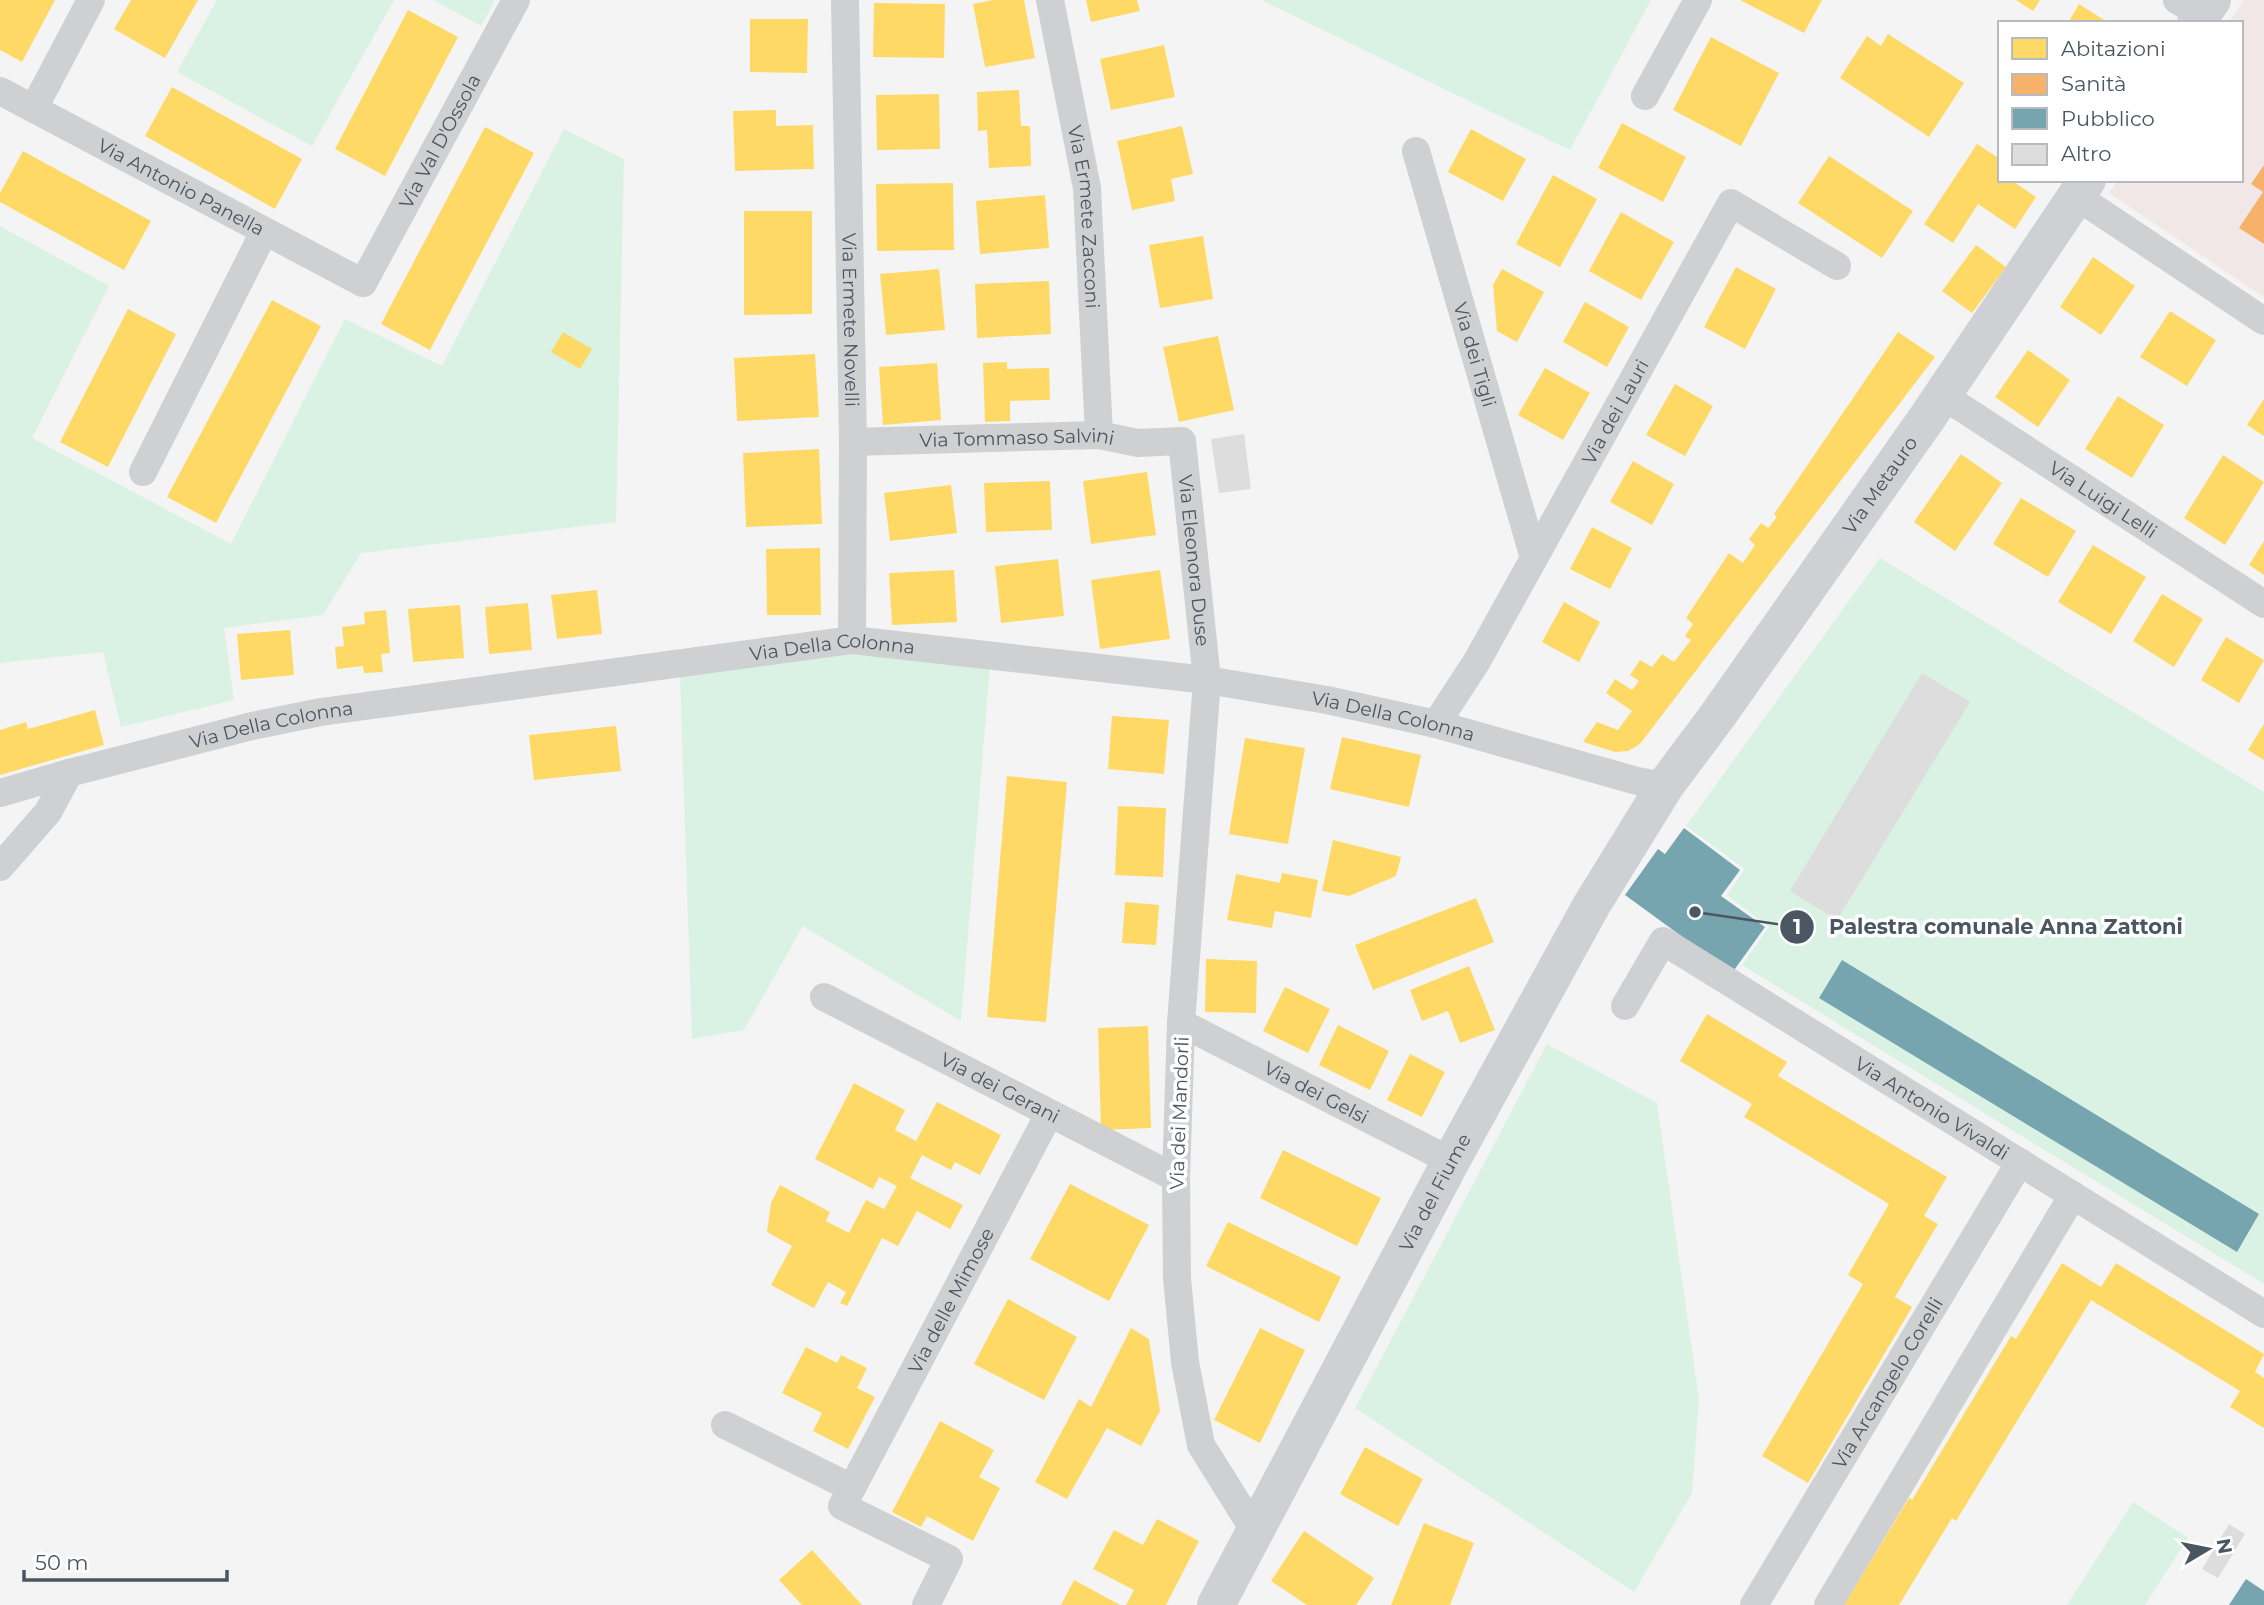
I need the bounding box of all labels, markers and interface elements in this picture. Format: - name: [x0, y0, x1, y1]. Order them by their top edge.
- legend: [1998, 21, 2243, 182]
- text: Abitazioni: [2061, 36, 2166, 61]
- street label: Via Val D'Ossola: [395, 70, 486, 213]
- text: Sanità: [2061, 71, 2126, 96]
- text: Pubblico: [2061, 106, 2155, 131]
- street label: Via Ermete Zacconi: [1063, 123, 1104, 309]
- street label: Via Antonio Panella: [94, 134, 268, 241]
- text: Altro: [2061, 141, 2111, 166]
- street label: Via Ermete Novelli: [837, 233, 863, 407]
- street label: Via dei Tigli: [1448, 300, 1501, 410]
- street label: Via dei Lauri: [1577, 356, 1654, 469]
- street label: Via Tommaso Salvini: [919, 424, 1116, 452]
- street label: Via Metauro: [1838, 432, 1923, 539]
- street label: Via Luigi Lelli: [2044, 456, 2161, 543]
- street label: Via Eleonora Duse: [1174, 473, 1214, 647]
- street label: Via Della Colonna: [748, 629, 916, 666]
- street label: Via Della Colonna: [1310, 687, 1477, 746]
- street label: Via Della Colonna: [187, 697, 355, 754]
- callout: Palestra comunale Anna Zattoni: [1780, 906, 2197, 948]
- text: 1: [1793, 914, 1801, 939]
- text: Palestra comunale Anna Zattoni: [1829, 914, 2183, 939]
- street label: Via dei Mandorli: [1165, 1036, 1194, 1190]
- street label: Via dei Gerani: [936, 1048, 1063, 1128]
- street label: Via Antonio Vivaldi: [1850, 1052, 2013, 1165]
- street label: Via dei Gelsi: [1260, 1056, 1372, 1129]
- street label: Via del Fiume: [1394, 1130, 1476, 1255]
- street label: Via delle Mimose: [903, 1224, 999, 1377]
- street label: Via Arcangelo Corelli: [1827, 1293, 1948, 1473]
- north arrow: [2173, 1514, 2243, 1584]
- text: N: [2212, 1537, 2237, 1556]
- scale bar: [24, 1538, 228, 1582]
- text: 50 m: [35, 1550, 89, 1575]

